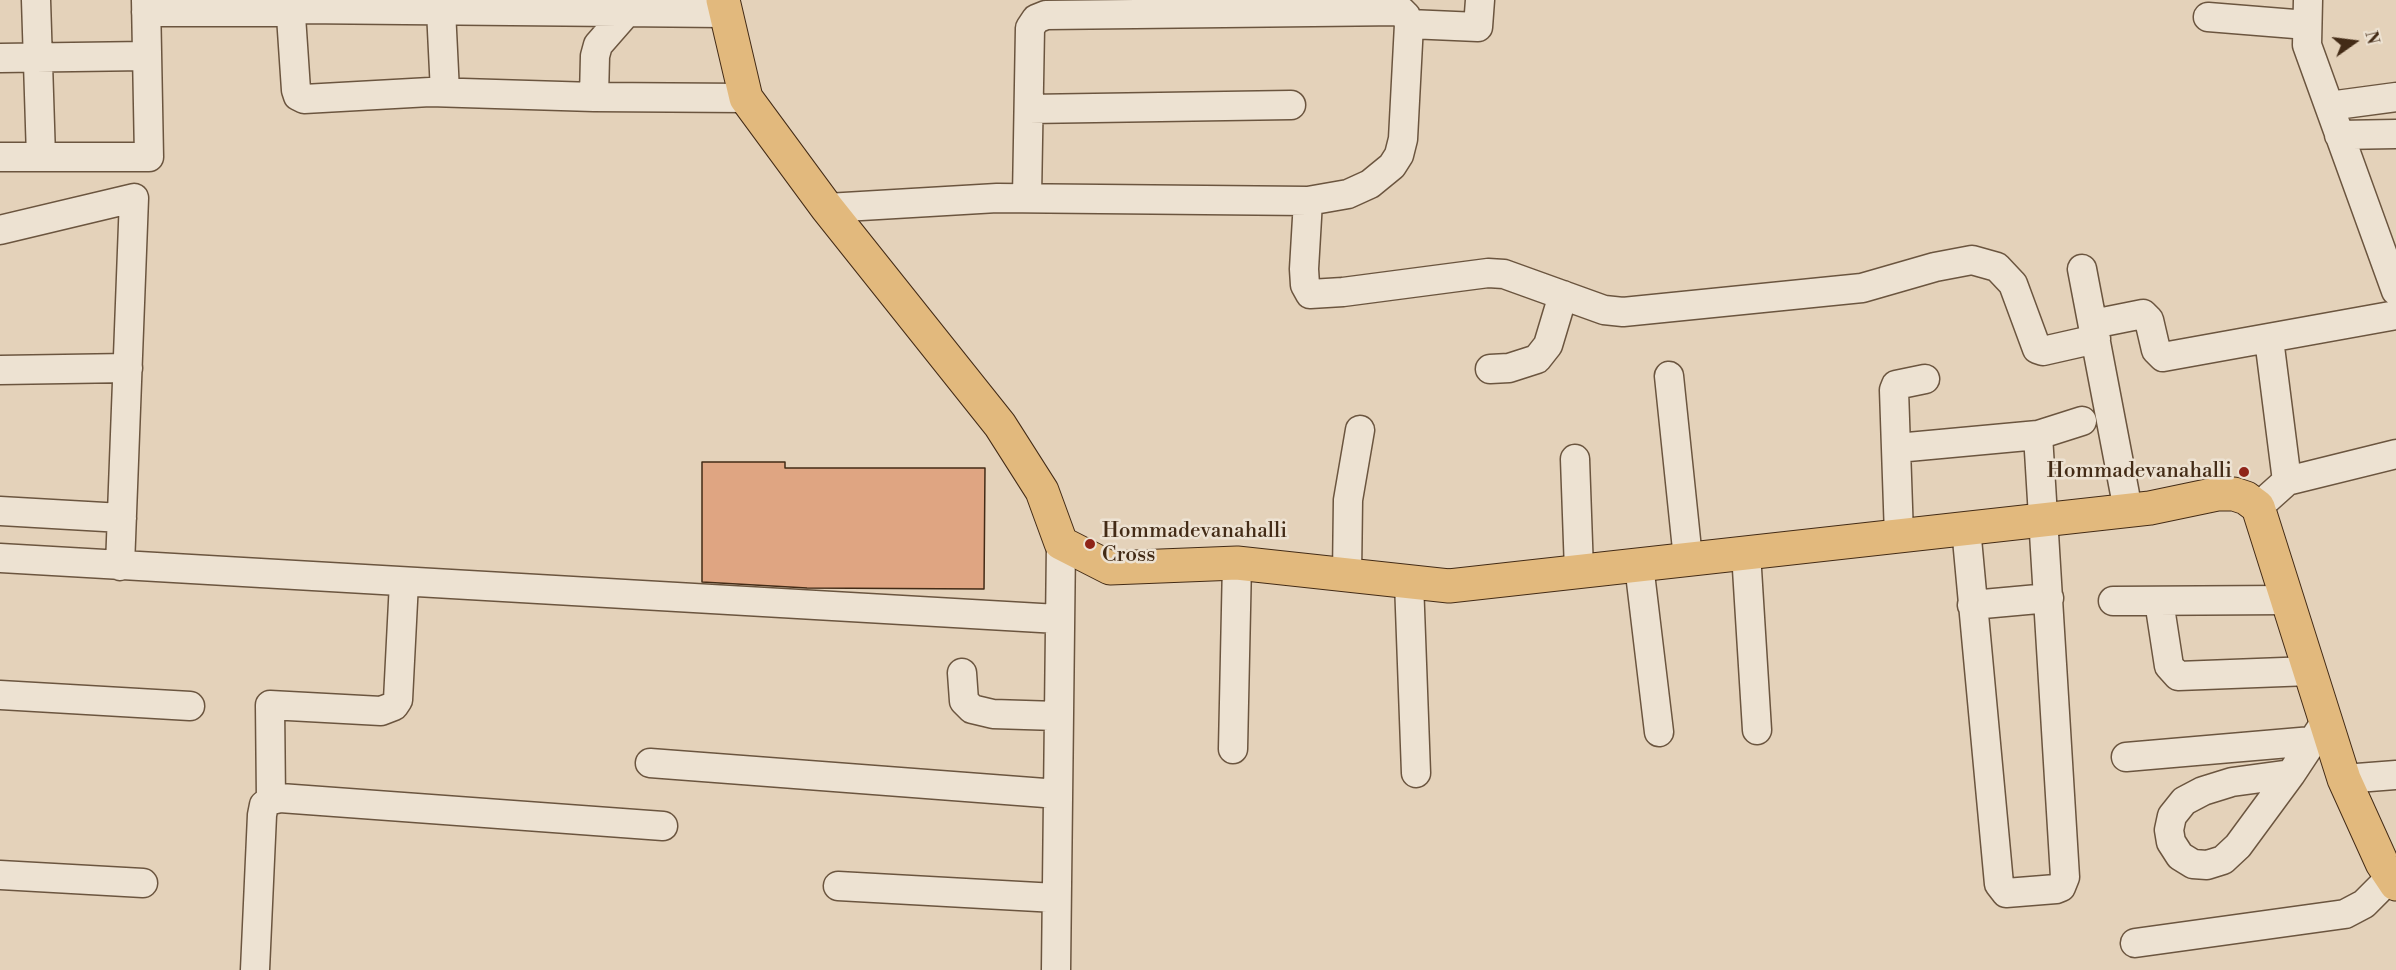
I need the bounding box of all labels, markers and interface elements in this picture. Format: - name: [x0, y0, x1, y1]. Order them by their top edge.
- north arrow: [2324, 12, 2384, 72]
- text: N: [2360, 29, 2383, 46]
- place label: Hommadevanahalli: [2047, 459, 2232, 485]
- marker: Hommadevanahalli: [2237, 465, 2251, 479]
- place label: Hommadevanahalli Cross: [1102, 519, 1287, 569]
- marker: Hommadevanahalli Cross: [1083, 537, 1097, 551]

